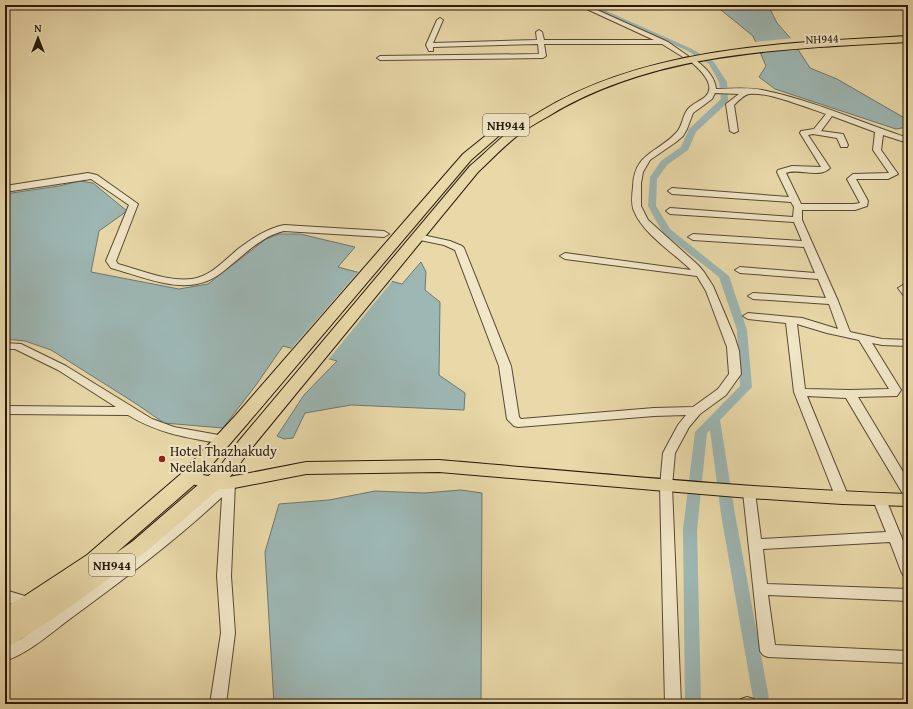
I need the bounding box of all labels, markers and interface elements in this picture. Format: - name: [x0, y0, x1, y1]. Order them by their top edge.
- north arrow: [18, 18, 58, 58]
- text: N: [34, 20, 42, 36]
- street label: NH944: [805, 29, 839, 48]
- road number: NH944: [483, 114, 529, 136]
- place label: Hotel Thazhakudy Neelakandan: [170, 441, 277, 477]
- marker: Hotel Thazhakudy Neelakandan: [157, 454, 167, 464]
- road number: NH944: [89, 554, 135, 576]

